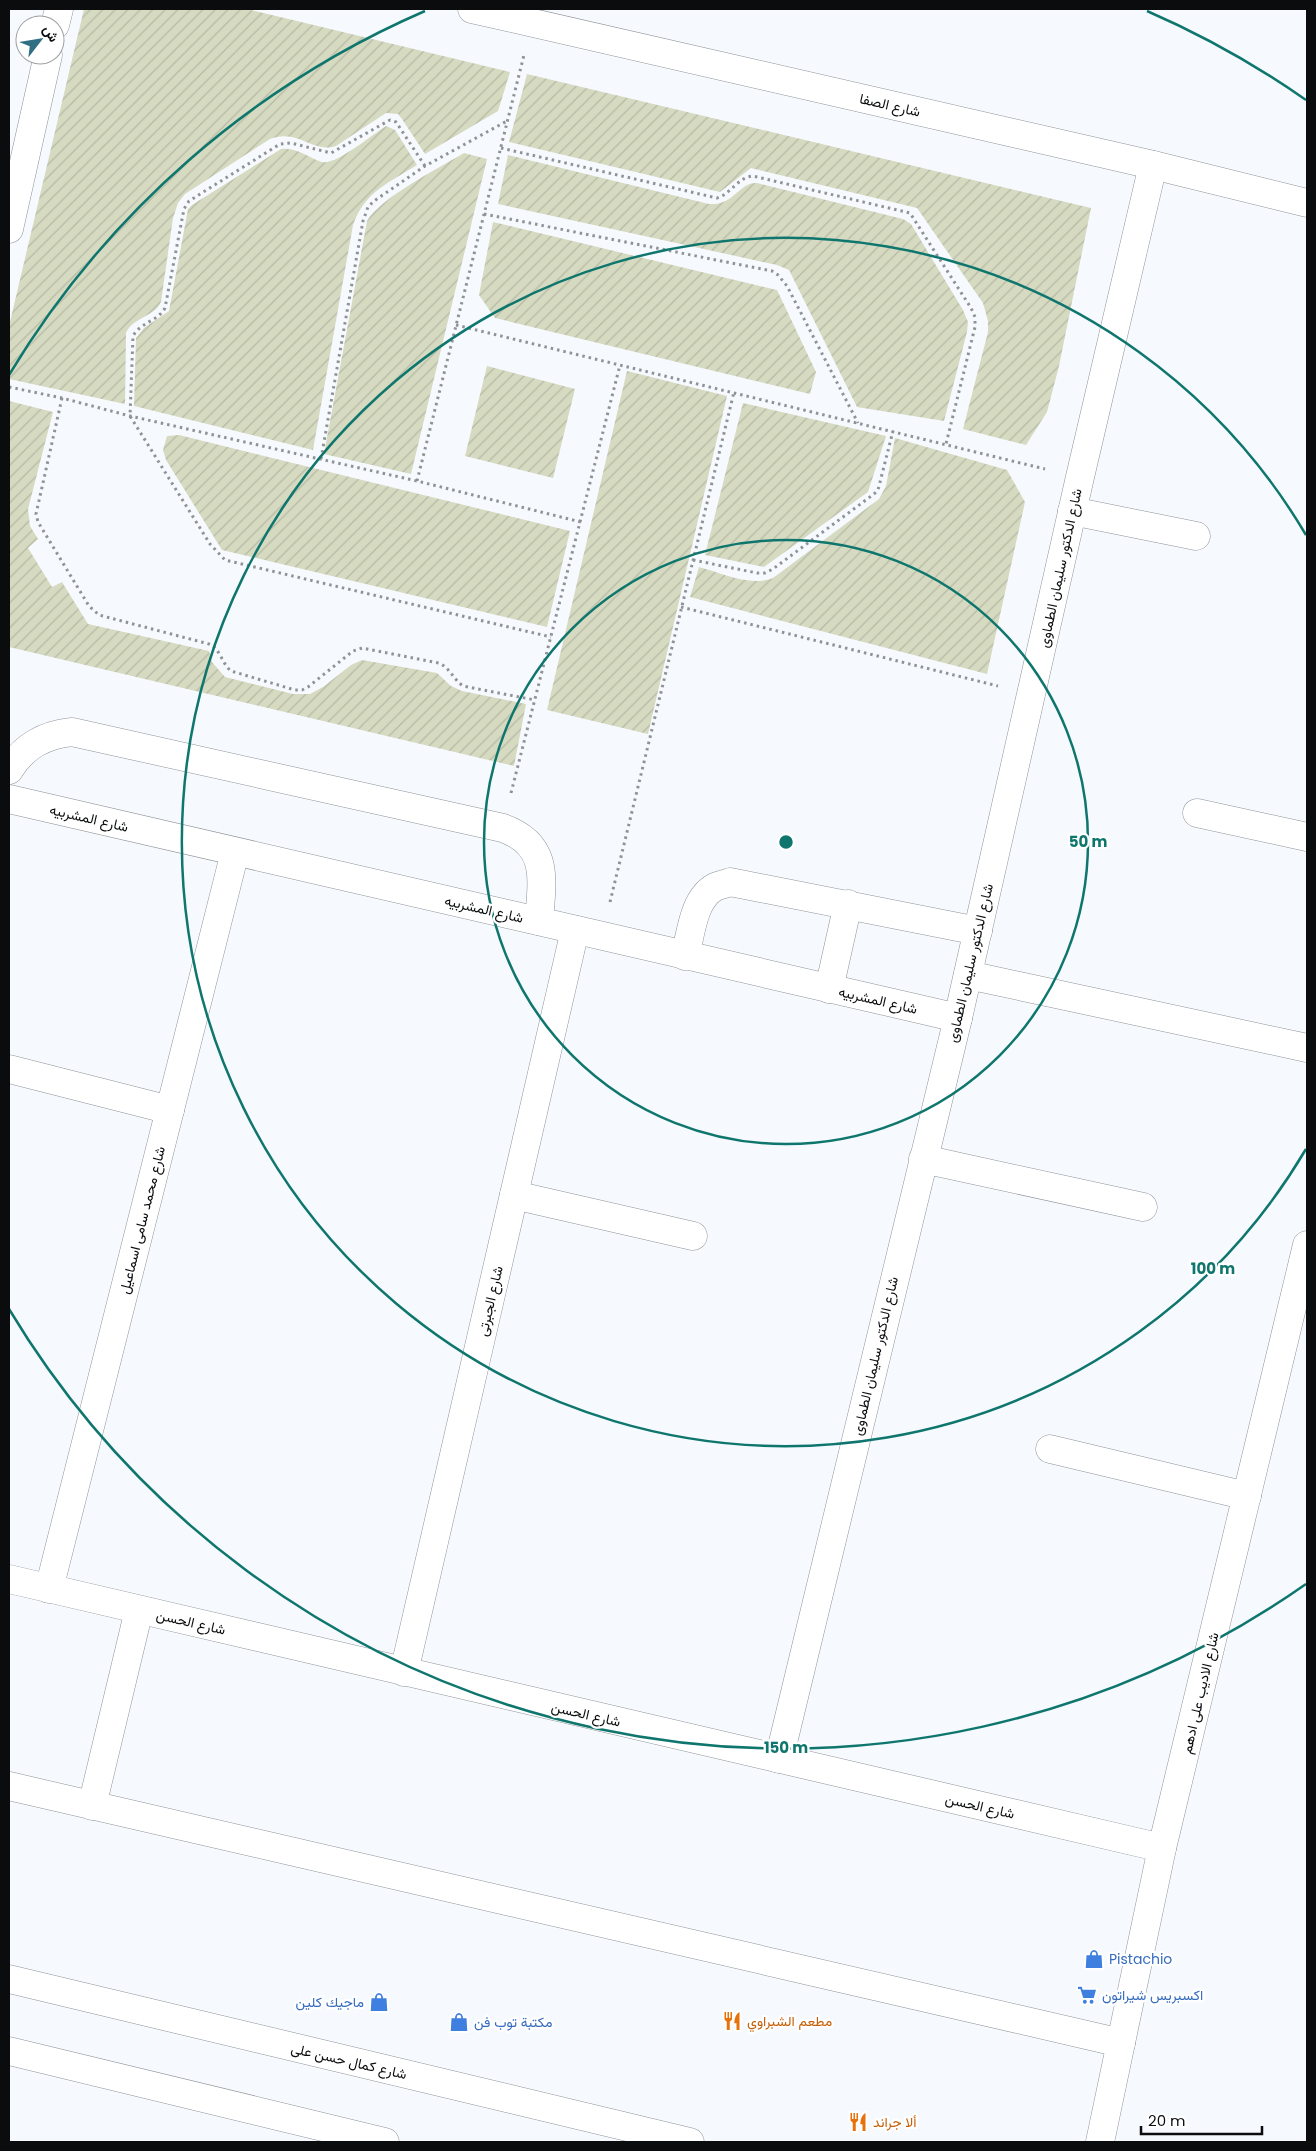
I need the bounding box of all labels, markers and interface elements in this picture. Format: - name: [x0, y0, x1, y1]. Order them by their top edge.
- north arrow: [15, 15, 65, 65]
- text: ش: [38, 21, 64, 46]
- street label: شارع الصفا: [857, 88, 922, 123]
- street label: شارع الدكتور سليمان الطماوى: [1033, 486, 1088, 650]
- street label: شارع المشربيه: [47, 799, 130, 838]
- text: 50 m: [1069, 831, 1107, 852]
- centre of rings: [777, 833, 795, 851]
- street label: شارع الدكتور سليمان الطماوى: [942, 882, 999, 1045]
- street label: شارع المشربيه: [442, 890, 525, 929]
- street label: شارع المشربيه: [836, 981, 919, 1020]
- street label: شارع محمد سامى اسماعيل: [114, 1144, 171, 1296]
- text: 100 m: [1191, 1258, 1235, 1279]
- street label: شارع الجبرتى: [472, 1264, 509, 1338]
- street label: شارع الدكتور سليمان الطماوى: [847, 1275, 904, 1438]
- street label: شارع الحسن: [154, 1604, 228, 1641]
- street label: شارع الاديب على ادهم: [1176, 1630, 1225, 1756]
- street label: شارع الحسن: [549, 1696, 623, 1733]
- text: 150 m: [764, 1737, 808, 1758]
- street label: شارع الحسن: [943, 1788, 1017, 1825]
- shop icon: Pistachio: [1083, 1948, 1105, 1970]
- place label: Pistachio: [1109, 1949, 1172, 1969]
- supermarket icon: اكسبريس شيراتون: [1076, 1984, 1098, 2006]
- place label: اكسبريس شيراتون: [1102, 1985, 1203, 2005]
- shop icon: ماجيك كلين: [368, 1991, 390, 2013]
- place label: ماجيك كلين: [296, 1992, 364, 2012]
- restaurant icon: مطعم الشبراوي: [721, 2010, 743, 2032]
- shop icon: مكتبة توب فن: [448, 2011, 470, 2033]
- place label: مطعم الشبراوي: [747, 2011, 832, 2033]
- place label: مكتبة توب فن: [474, 2012, 552, 2032]
- street label: شارع كمال حسن على: [289, 2038, 409, 2085]
- scale bar: [1141, 2104, 1262, 2136]
- text: 20 m: [1148, 2110, 1186, 2131]
- restaurant icon: ألا جراند: [847, 2111, 869, 2133]
- place label: ألا جراند: [873, 2112, 916, 2132]

